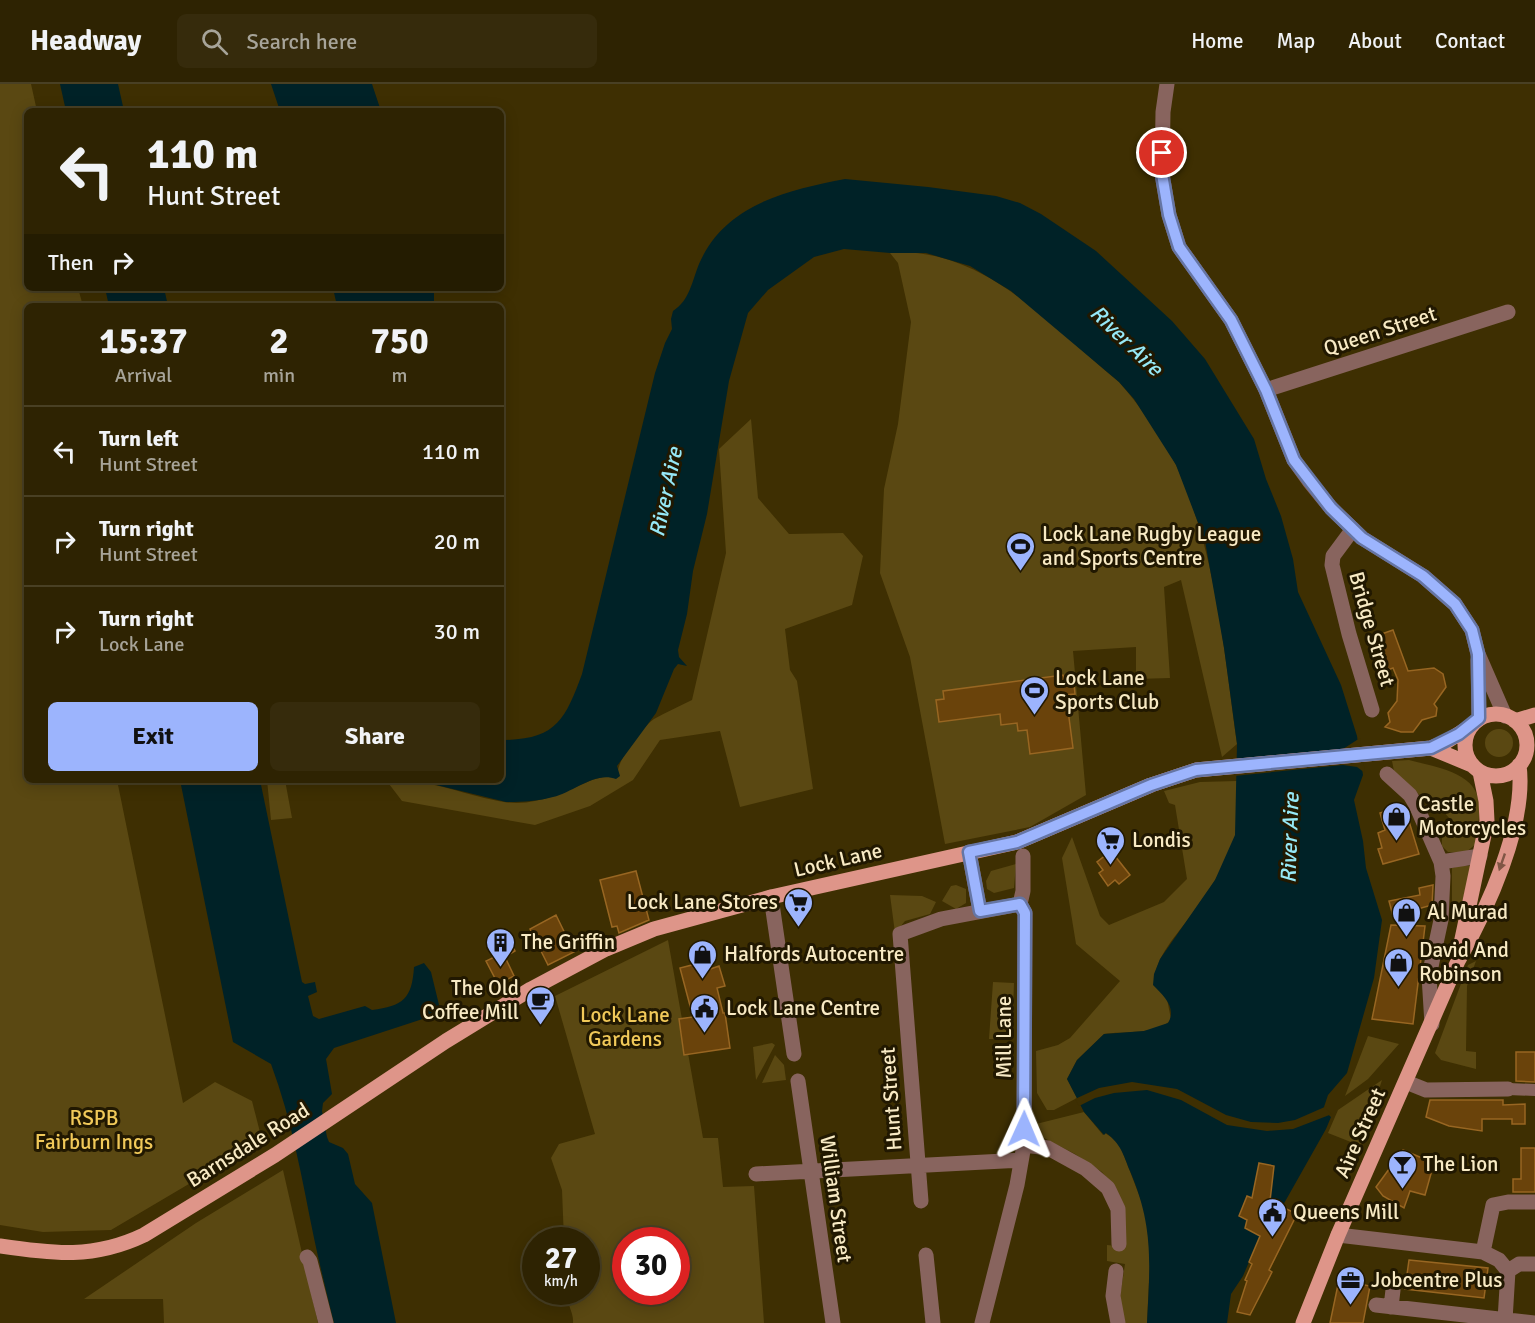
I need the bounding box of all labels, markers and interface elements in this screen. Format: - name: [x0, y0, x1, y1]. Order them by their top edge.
- search box: [177, 14, 597, 68]
- text: Headway: [30, 24, 141, 58]
- icon: search: [198, 25, 231, 58]
- text: Search here: [246, 28, 357, 55]
- text: Home: [1191, 28, 1244, 54]
- text: Map: [1277, 28, 1315, 54]
- text: About: [1348, 28, 1402, 54]
- text: Contact: [1435, 28, 1505, 54]
- pin: [1136, 127, 1187, 178]
- text: 110 m: [147, 129, 258, 180]
- icon: left: [48, 132, 126, 210]
- icon: arrive: [1145, 136, 1178, 169]
- text: Hunt Street: [147, 180, 280, 213]
- icon: right: [106, 246, 139, 279]
- text: Then: [48, 249, 94, 276]
- water label: River Aire: [1085, 299, 1169, 382]
- street label: Queen Street: [1320, 301, 1440, 361]
- text: 15:37: [99, 319, 188, 364]
- text: 2: [269, 319, 289, 364]
- text: 750: [370, 319, 429, 364]
- text: Arrival: [115, 363, 172, 388]
- text: min: [263, 363, 295, 388]
- text: m: [392, 363, 408, 388]
- text: Turn left: [99, 425, 179, 452]
- icon: left: [48, 435, 81, 468]
- text: 110 m: [422, 438, 480, 465]
- water label: River Aire: [643, 444, 688, 539]
- text: Hunt Street: [99, 452, 198, 477]
- text: Turn right: [99, 515, 194, 542]
- place label: Lock Lane Rugby League and Sports Centre: [1042, 521, 1261, 571]
- icon: right: [48, 525, 81, 558]
- text: 20 m: [434, 528, 480, 555]
- sports icon: Lock Lane Rugby League and Sports Centre: [1005, 530, 1037, 572]
- text: Hunt Street: [99, 542, 198, 567]
- street label: Bridge Street: [1343, 569, 1401, 689]
- text: Turn right: [99, 605, 194, 632]
- icon: right: [48, 615, 81, 648]
- text: 30 m: [434, 618, 480, 645]
- text: Lock Lane: [99, 632, 184, 657]
- place label: Lock Lane Sports Club: [1055, 665, 1159, 715]
- sports icon: Lock Lane Sports Club: [1018, 674, 1050, 716]
- button: Exit: [48, 702, 258, 771]
- button: Share: [270, 702, 480, 771]
- water label: River Aire: [1274, 791, 1305, 884]
- place label: Castle Motorcycles: [1418, 791, 1526, 841]
- shop icon: Castle Motorcycles: [1381, 800, 1413, 842]
- supermarket icon: Londis: [1095, 824, 1127, 866]
- place label: Londis: [1132, 827, 1191, 853]
- street label: Lock Lane: [791, 837, 885, 883]
- one-way arrow: [1497, 853, 1506, 871]
- supermarket icon: Lock Lane Stores: [783, 886, 815, 928]
- place label: Lock Lane Stores: [627, 889, 778, 915]
- shop icon: Al Murad: [1390, 896, 1422, 938]
- place label: Al Murad: [1427, 899, 1508, 925]
- building icon: The Griffin: [484, 926, 516, 968]
- place label: The Griffin: [521, 929, 615, 955]
- place label: David And Robinson: [1419, 937, 1509, 987]
- shop icon: Halfords Autocentre: [687, 938, 719, 980]
- place label: Halfords Autocentre: [724, 941, 904, 967]
- shop icon: David And Robinson: [1382, 946, 1414, 988]
- place label: The Old Coffee Mill: [422, 975, 519, 1025]
- cafe icon: The Old Coffee Mill: [524, 984, 556, 1026]
- public building icon: Lock Lane Centre: [689, 992, 721, 1034]
- place label: Lock Lane Centre: [726, 995, 880, 1021]
- street label: Mill Lane: [991, 996, 1017, 1078]
- park label: Lock Lane Gardens: [580, 1002, 670, 1052]
- street label: Hunt Street: [874, 1046, 908, 1152]
- street label: Aire Street: [1329, 1084, 1391, 1182]
- street label: Barnsdale Road: [182, 1097, 314, 1193]
- position arrow: [992, 1097, 1056, 1161]
- park label: RSPB Fairburn Ings: [35, 1105, 153, 1155]
- street label: William Street: [814, 1134, 858, 1264]
- bar icon: The Lion: [1386, 1148, 1418, 1190]
- place label: The Lion: [1423, 1151, 1499, 1177]
- public building icon: Queens Mill: [1256, 1196, 1288, 1238]
- place label: Queens Mill: [1293, 1199, 1399, 1225]
- speed limit sign: 30: [612, 1227, 690, 1305]
- text: 27: [545, 1240, 577, 1277]
- office icon: Jobcentre Plus: [1334, 1264, 1366, 1306]
- place label: Jobcentre Plus: [1371, 1267, 1503, 1293]
- text: km/h: [544, 1272, 578, 1290]

